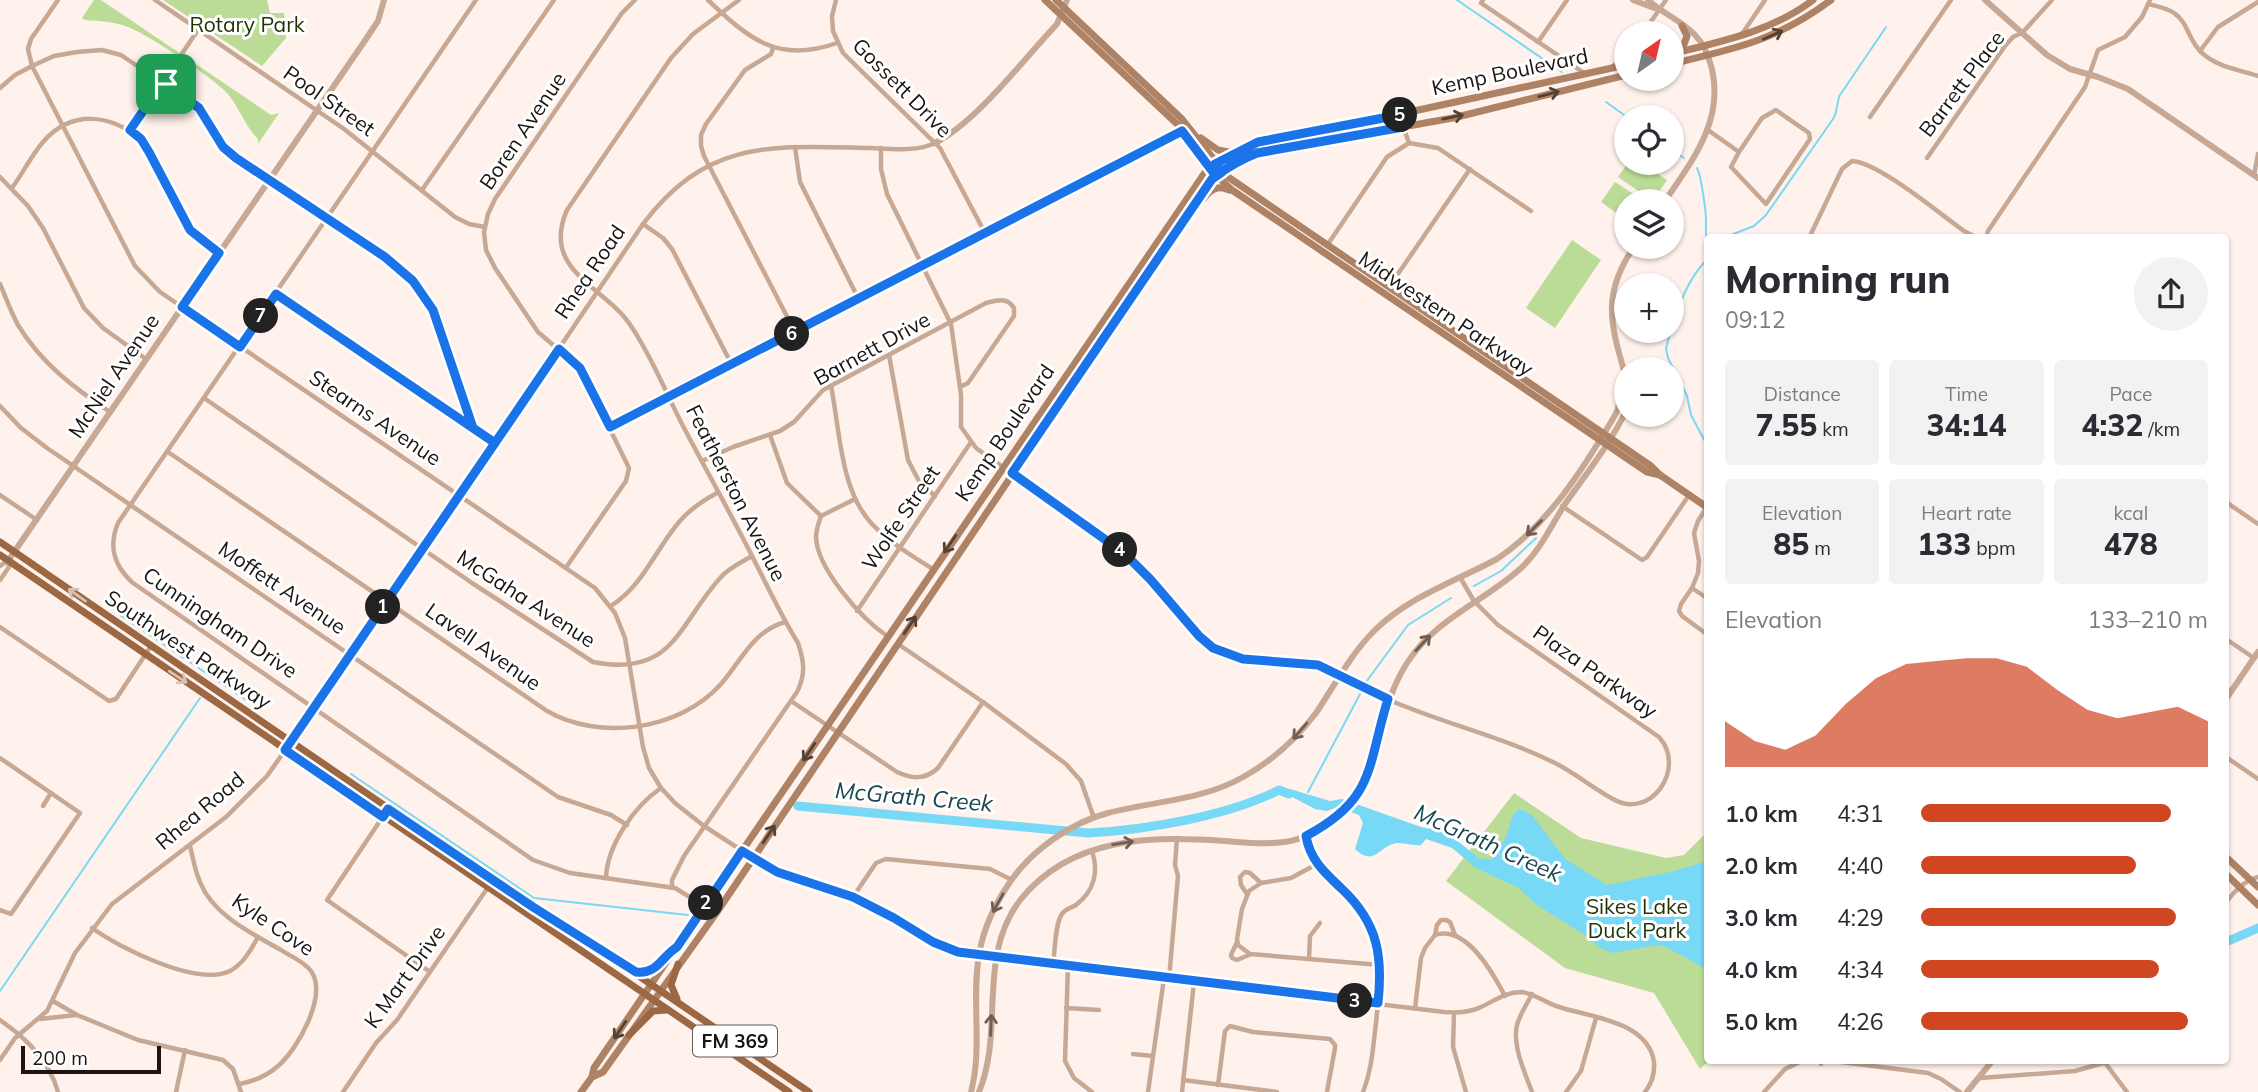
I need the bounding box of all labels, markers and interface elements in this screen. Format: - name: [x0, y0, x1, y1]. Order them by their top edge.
- park label: Rotary Park: [189, 11, 305, 37]
- north arrow: [1614, 21, 1684, 91]
- map controls: [1614, 21, 1684, 427]
- street label: Barrett Place: [1913, 25, 2010, 142]
- one-way arrow: [1761, 28, 1783, 41]
- street label: Gossett Drive: [847, 32, 958, 143]
- street label: Kemp Boulevard: [1429, 42, 1590, 100]
- pin: [136, 54, 196, 114]
- street label: Pool Street: [279, 59, 380, 141]
- icon: arrive: [147, 65, 185, 103]
- street label: Boren Avenue: [473, 67, 571, 194]
- one-way arrow: [1537, 87, 1560, 100]
- pin: 5: [1382, 97, 1418, 132]
- text: 5: [1394, 102, 1405, 126]
- button: locate: [1614, 105, 1684, 175]
- one-way arrow: [1441, 110, 1464, 123]
- button: layers: [1614, 189, 1684, 259]
- street label: Rhea Road: [548, 219, 630, 323]
- street label: Midwestern Parkway: [1354, 245, 1539, 381]
- text: Morning run: [1725, 255, 1951, 303]
- button: share: [2134, 257, 2208, 331]
- button: +: [1614, 273, 1684, 343]
- pin: 7: [244, 298, 278, 334]
- text: 7: [255, 303, 266, 327]
- text: 09:12: [1725, 305, 1785, 334]
- street label: Barnett Drive: [809, 306, 934, 391]
- street label: McNiel Avenue: [62, 308, 164, 442]
- pin: 6: [774, 316, 810, 352]
- text: 6: [786, 321, 797, 345]
- button: −: [1614, 357, 1684, 427]
- street label: Kemp Boulevard: [949, 359, 1059, 506]
- street label: Stearns Avenue: [305, 364, 446, 471]
- text: Distance: [1764, 382, 1841, 406]
- text: Time: [1945, 382, 1988, 406]
- text: Pace: [2109, 382, 2152, 406]
- street label: Featherston Avenue: [681, 400, 793, 585]
- text: 7.55: [1756, 406, 1817, 444]
- text: 34:14: [1927, 406, 2006, 444]
- text: 4:32: [2082, 406, 2143, 444]
- text: km: [1817, 417, 1849, 441]
- text: /km: [2143, 417, 2180, 441]
- street label: Wolfe Street: [856, 460, 945, 575]
- text: Elevation: [1762, 501, 1842, 525]
- text: Heart rate: [1921, 501, 2012, 525]
- text: kcal: [2113, 501, 2148, 525]
- one-way arrow: [1526, 519, 1543, 536]
- text: 85: [1773, 525, 1809, 563]
- text: 133: [1917, 525, 1971, 563]
- text: 478: [2104, 525, 2158, 563]
- pin: 4: [1102, 532, 1138, 568]
- one-way arrow: [943, 533, 957, 553]
- street label: Moffett Avenue: [214, 535, 351, 639]
- text: m: [1809, 536, 1831, 560]
- text: bpm: [1971, 536, 2016, 560]
- text: 4: [1114, 537, 1125, 561]
- street label: McGaha Avenue: [452, 544, 601, 653]
- street label: Cunningham Drive: [139, 561, 303, 683]
- street label: Southwest Parkway: [100, 584, 277, 714]
- one-way arrow: [67, 588, 87, 602]
- pin: 1: [366, 590, 400, 624]
- text: 1: [377, 594, 388, 618]
- street label: Lavell Avenue: [421, 597, 546, 696]
- text: Elevation: [1725, 605, 1822, 634]
- text: 133–210 m: [2087, 605, 2208, 634]
- one-way arrow: [903, 615, 917, 635]
- street label: Plaza Parkway: [1528, 619, 1663, 724]
- one-way arrow: [1415, 634, 1431, 652]
- one-way arrow: [168, 670, 187, 684]
- one-way arrow: [1292, 722, 1308, 740]
- one-way arrow: [802, 742, 816, 761]
- street label: Rhea Road: [150, 766, 249, 855]
- water label: McGrath Creek: [834, 775, 995, 818]
- water label: McGrath Creek: [1410, 797, 1567, 888]
- text: 1.0 km: [1725, 799, 1798, 828]
- text: 4:31: [1837, 799, 1884, 828]
- one-way arrow: [762, 825, 776, 844]
- one-way arrow: [1111, 836, 1134, 849]
- text: 2.0 km: [1725, 851, 1798, 880]
- text: 4:40: [1837, 851, 1884, 880]
- pin: 2: [688, 886, 724, 920]
- street label: Kyle Cove: [227, 887, 320, 961]
- text: 2: [700, 890, 711, 914]
- one-way arrow: [991, 892, 1004, 913]
- park label: Sikes Lake Duck Park: [1586, 893, 1688, 943]
- text: 3.0 km: [1725, 903, 1798, 932]
- text: 4:29: [1837, 903, 1884, 932]
- street label: K Mart Drive: [358, 920, 450, 1033]
- text: 4.0 km: [1725, 955, 1798, 984]
- text: 4:34: [1837, 955, 1884, 984]
- pin: 3: [1338, 984, 1372, 1018]
- text: 3: [1349, 988, 1360, 1012]
- text: 5.0 km: [1725, 1007, 1798, 1036]
- text: 4:26: [1837, 1007, 1884, 1036]
- one-way arrow: [985, 1014, 998, 1037]
- one-way arrow: [613, 1019, 627, 1039]
- road number: FM 369: [693, 1026, 777, 1056]
- scale bar: [21, 1043, 161, 1075]
- text: 200 m: [32, 1046, 88, 1070]

